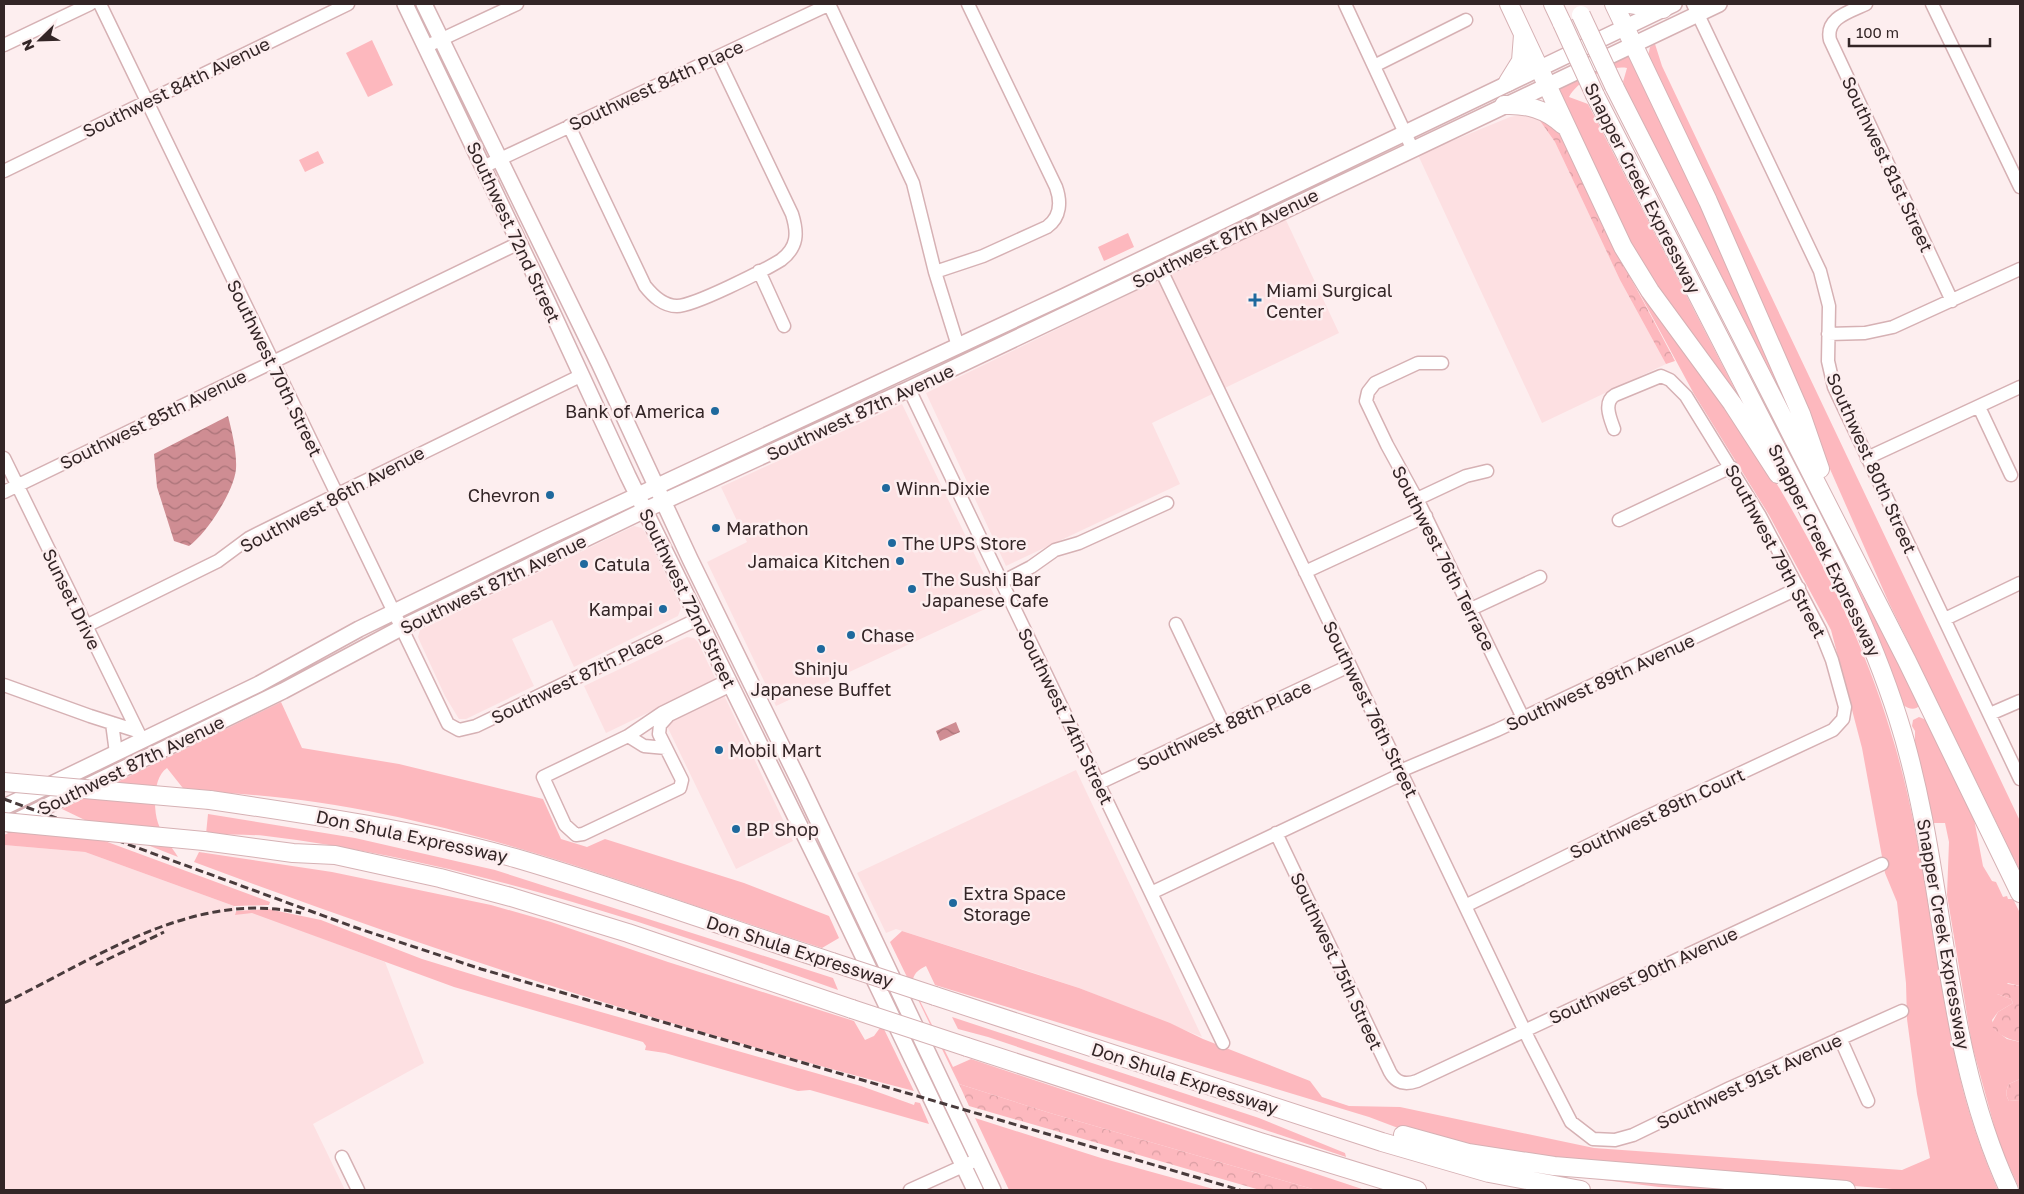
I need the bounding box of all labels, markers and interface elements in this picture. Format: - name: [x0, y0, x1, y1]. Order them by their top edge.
- north arrow: [15, 15, 65, 65]
- scale bar: [1849, 15, 1990, 47]
- text: 100 m: [1856, 23, 1899, 41]
- street label: Southwest 84th Avenue: [79, 32, 273, 142]
- street label: Southwest 84th Place: [565, 35, 747, 135]
- text: N: [18, 37, 37, 53]
- street label: Southwest 81st Street: [1838, 73, 1938, 255]
- street label: Snapper Creek Expressway: [1580, 79, 1706, 297]
- street label: Southwest 72nd Street: [462, 138, 566, 326]
- street label: Southwest 87th Avenue: [1128, 183, 1322, 293]
- street label: Southwest 70th Street: [223, 276, 327, 460]
- place label: Miami Surgical Center: [1266, 279, 1393, 322]
- marker: Miami Surgical Center: [1248, 293, 1262, 307]
- street label: Southwest 87th Avenue: [763, 359, 957, 465]
- street label: Southwest 85th Avenue: [56, 364, 250, 474]
- street label: Southwest 80th Street: [1822, 369, 1922, 557]
- place label: Bank of America: [565, 400, 705, 422]
- marker: Bank of America: [709, 405, 721, 417]
- street label: Snapper Creek Expressway: [1764, 440, 1886, 660]
- street label: Southwest 86th Avenue: [236, 441, 428, 557]
- street label: Southwest 79th Street: [1721, 460, 1831, 642]
- street label: Southwest 76th Terrace: [1388, 462, 1500, 654]
- place label: Winn-Dixie: [896, 477, 990, 499]
- marker: Winn-Dixie: [880, 482, 892, 494]
- place label: Chevron: [468, 484, 540, 506]
- marker: Chevron: [544, 489, 556, 501]
- street label: Southwest 72nd Street: [635, 505, 741, 691]
- place label: Marathon: [726, 517, 809, 539]
- marker: Marathon: [710, 522, 722, 534]
- street label: Southwest 87th Avenue: [396, 529, 590, 639]
- place label: The UPS Store: [902, 532, 1027, 554]
- marker: The UPS Store: [886, 537, 898, 549]
- street label: Sunset Drive: [38, 545, 106, 653]
- place label: Jamaica Kitchen: [748, 550, 890, 572]
- place label: Catula: [594, 553, 650, 575]
- marker: Jamaica Kitchen: [894, 555, 906, 567]
- marker: Catula: [578, 558, 590, 570]
- place label: The Sushi Bar Japanese Cafe: [922, 568, 1049, 611]
- marker: The Sushi Bar Japanese Cafe: [906, 583, 918, 595]
- place label: Kampai: [589, 598, 653, 620]
- marker: Kampai: [657, 603, 669, 615]
- street label: Southwest 76th Street: [1319, 617, 1423, 801]
- place label: Chase: [861, 624, 914, 646]
- street label: Southwest 74th Street: [1014, 624, 1118, 808]
- street label: Southwest 87th Place: [487, 626, 667, 728]
- marker: Chase: [845, 629, 857, 641]
- street label: Southwest 89th Avenue: [1502, 629, 1698, 735]
- marker: Shinju Japanese Buffet: [815, 643, 827, 655]
- place label: Shinju Japanese Buffet: [750, 657, 892, 700]
- street label: Southwest 88th Place: [1133, 675, 1315, 775]
- street label: Southwest 87th Avenue: [34, 710, 228, 820]
- place label: Mobil Mart: [729, 739, 822, 761]
- marker: Mobil Mart: [713, 744, 725, 756]
- street label: Southwest 89th Court: [1566, 763, 1748, 863]
- street label: Don Shula Expressway: [314, 805, 510, 867]
- street label: Snapper Creek Expressway: [1913, 817, 1975, 1051]
- place label: BP Shop: [746, 818, 819, 840]
- marker: BP Shop: [730, 823, 742, 835]
- street label: Southwest 75th Street: [1286, 869, 1388, 1053]
- place label: Extra Space Storage: [963, 882, 1066, 925]
- marker: Extra Space Storage: [947, 897, 959, 909]
- street label: Don Shula Expressway: [704, 910, 896, 992]
- street label: Southwest 90th Avenue: [1545, 922, 1741, 1028]
- street label: Southwest 91st Avenue: [1653, 1028, 1845, 1134]
- street label: Don Shula Expressway: [1089, 1037, 1281, 1119]

